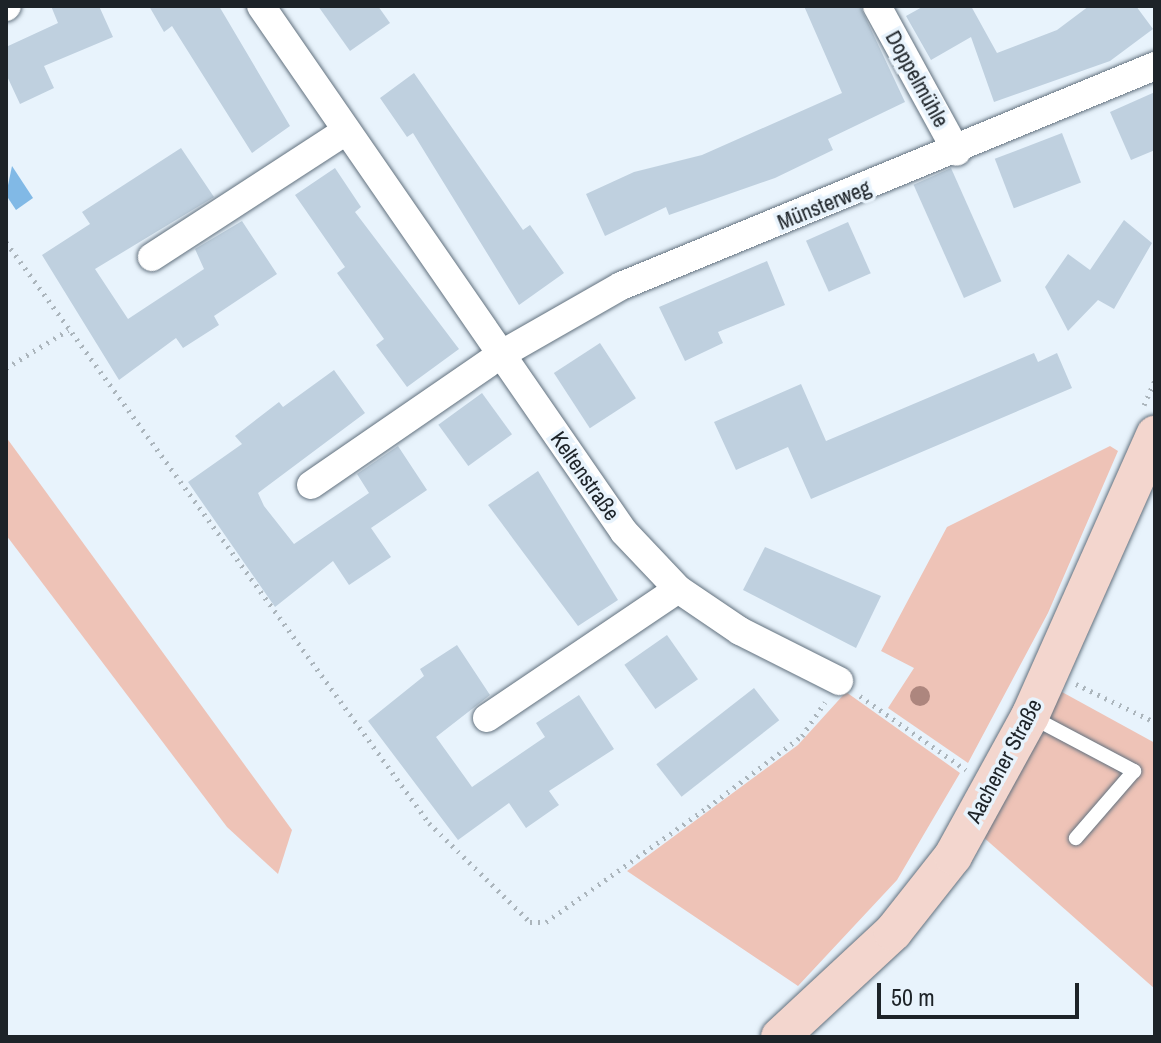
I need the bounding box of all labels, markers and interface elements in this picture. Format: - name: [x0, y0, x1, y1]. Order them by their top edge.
- street label: Doppelmühle: [880, 26, 954, 132]
- street label: Münsterweg: [774, 174, 874, 236]
- street label: Keltenstraße: [545, 427, 625, 525]
- street label: Aachener Straße: [960, 695, 1048, 827]
- scale bar: [881, 967, 1083, 1017]
- text: 50 m: [891, 981, 935, 1013]

